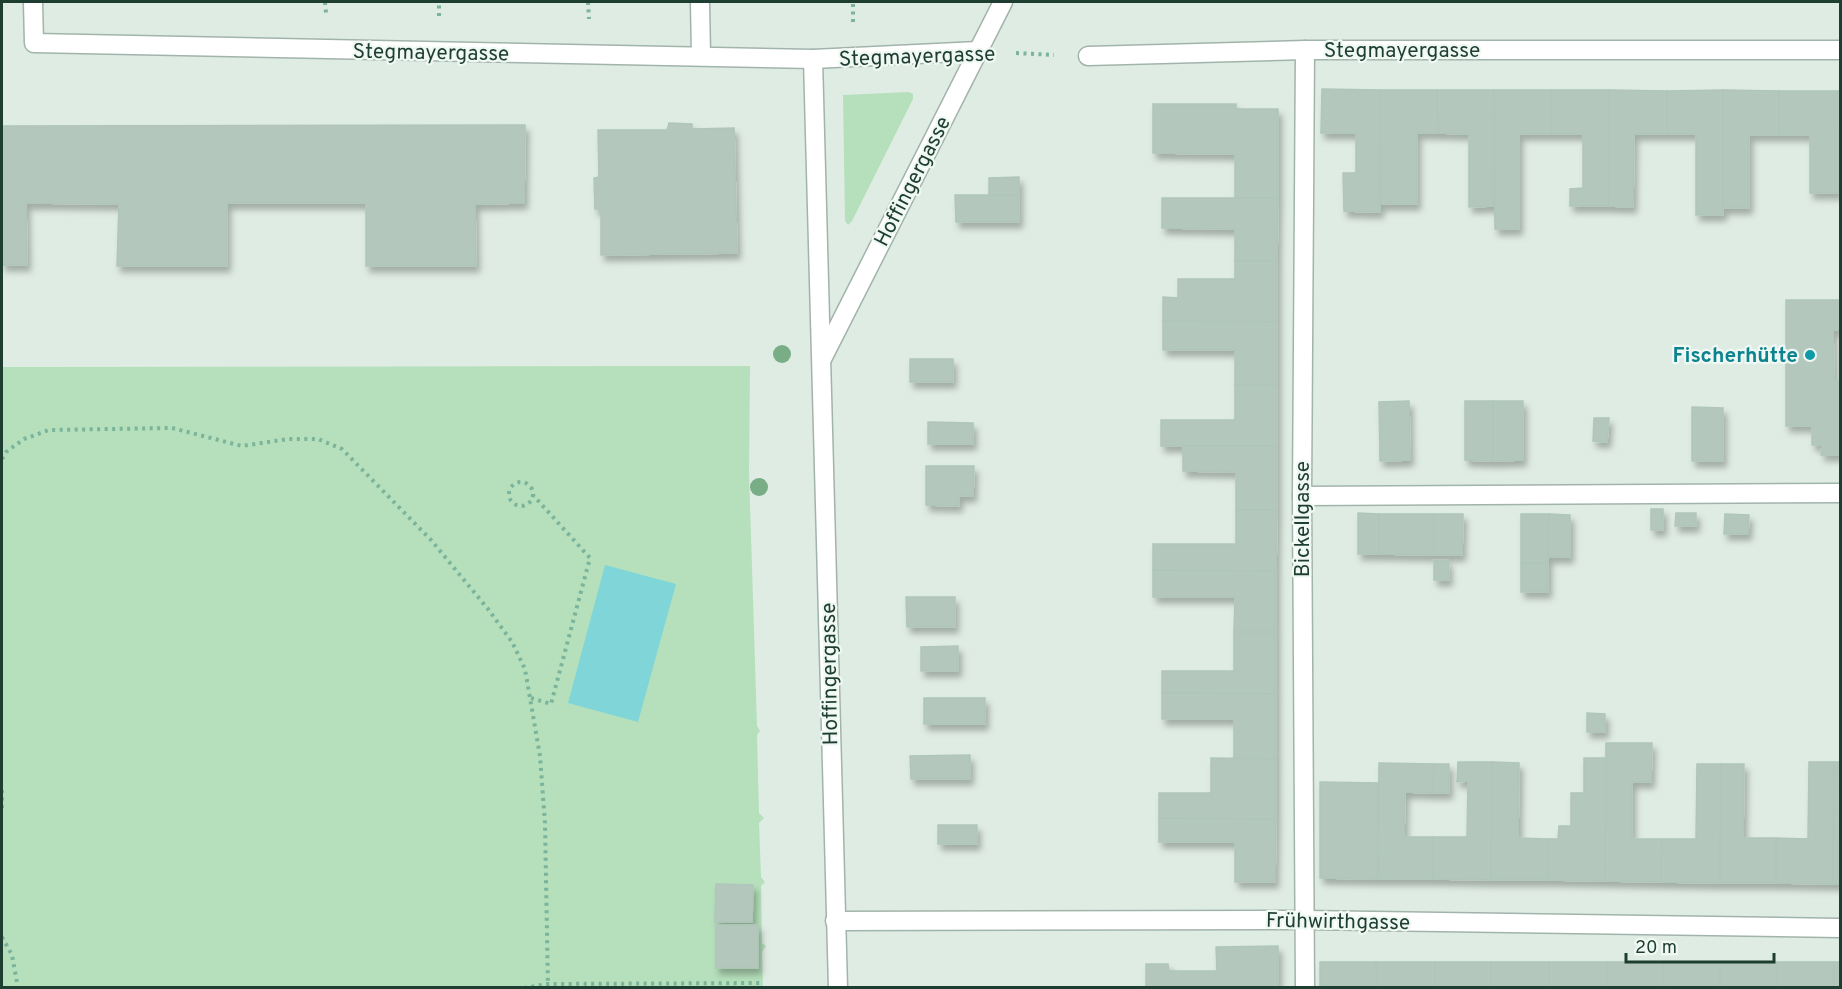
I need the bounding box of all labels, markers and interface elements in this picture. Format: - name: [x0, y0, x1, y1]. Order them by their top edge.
- street label: Stegmayergasse: [1324, 38, 1480, 65]
- street label: Stegmayergasse: [352, 39, 510, 68]
- street label: Stegmayergasse: [838, 41, 996, 74]
- street label: Hoffingergasse: [869, 112, 958, 251]
- place label: Fischerhütte: [1672, 343, 1798, 370]
- marker: Fischerhütte: [1803, 348, 1817, 362]
- street label: Bickellgasse: [1290, 461, 1317, 577]
- street label: Hoffingergasse: [816, 602, 845, 746]
- street label: Frühwirthgasse: [1266, 908, 1410, 937]
- scale bar: [1626, 926, 1774, 964]
- text: 20 m: [1635, 937, 1677, 960]

